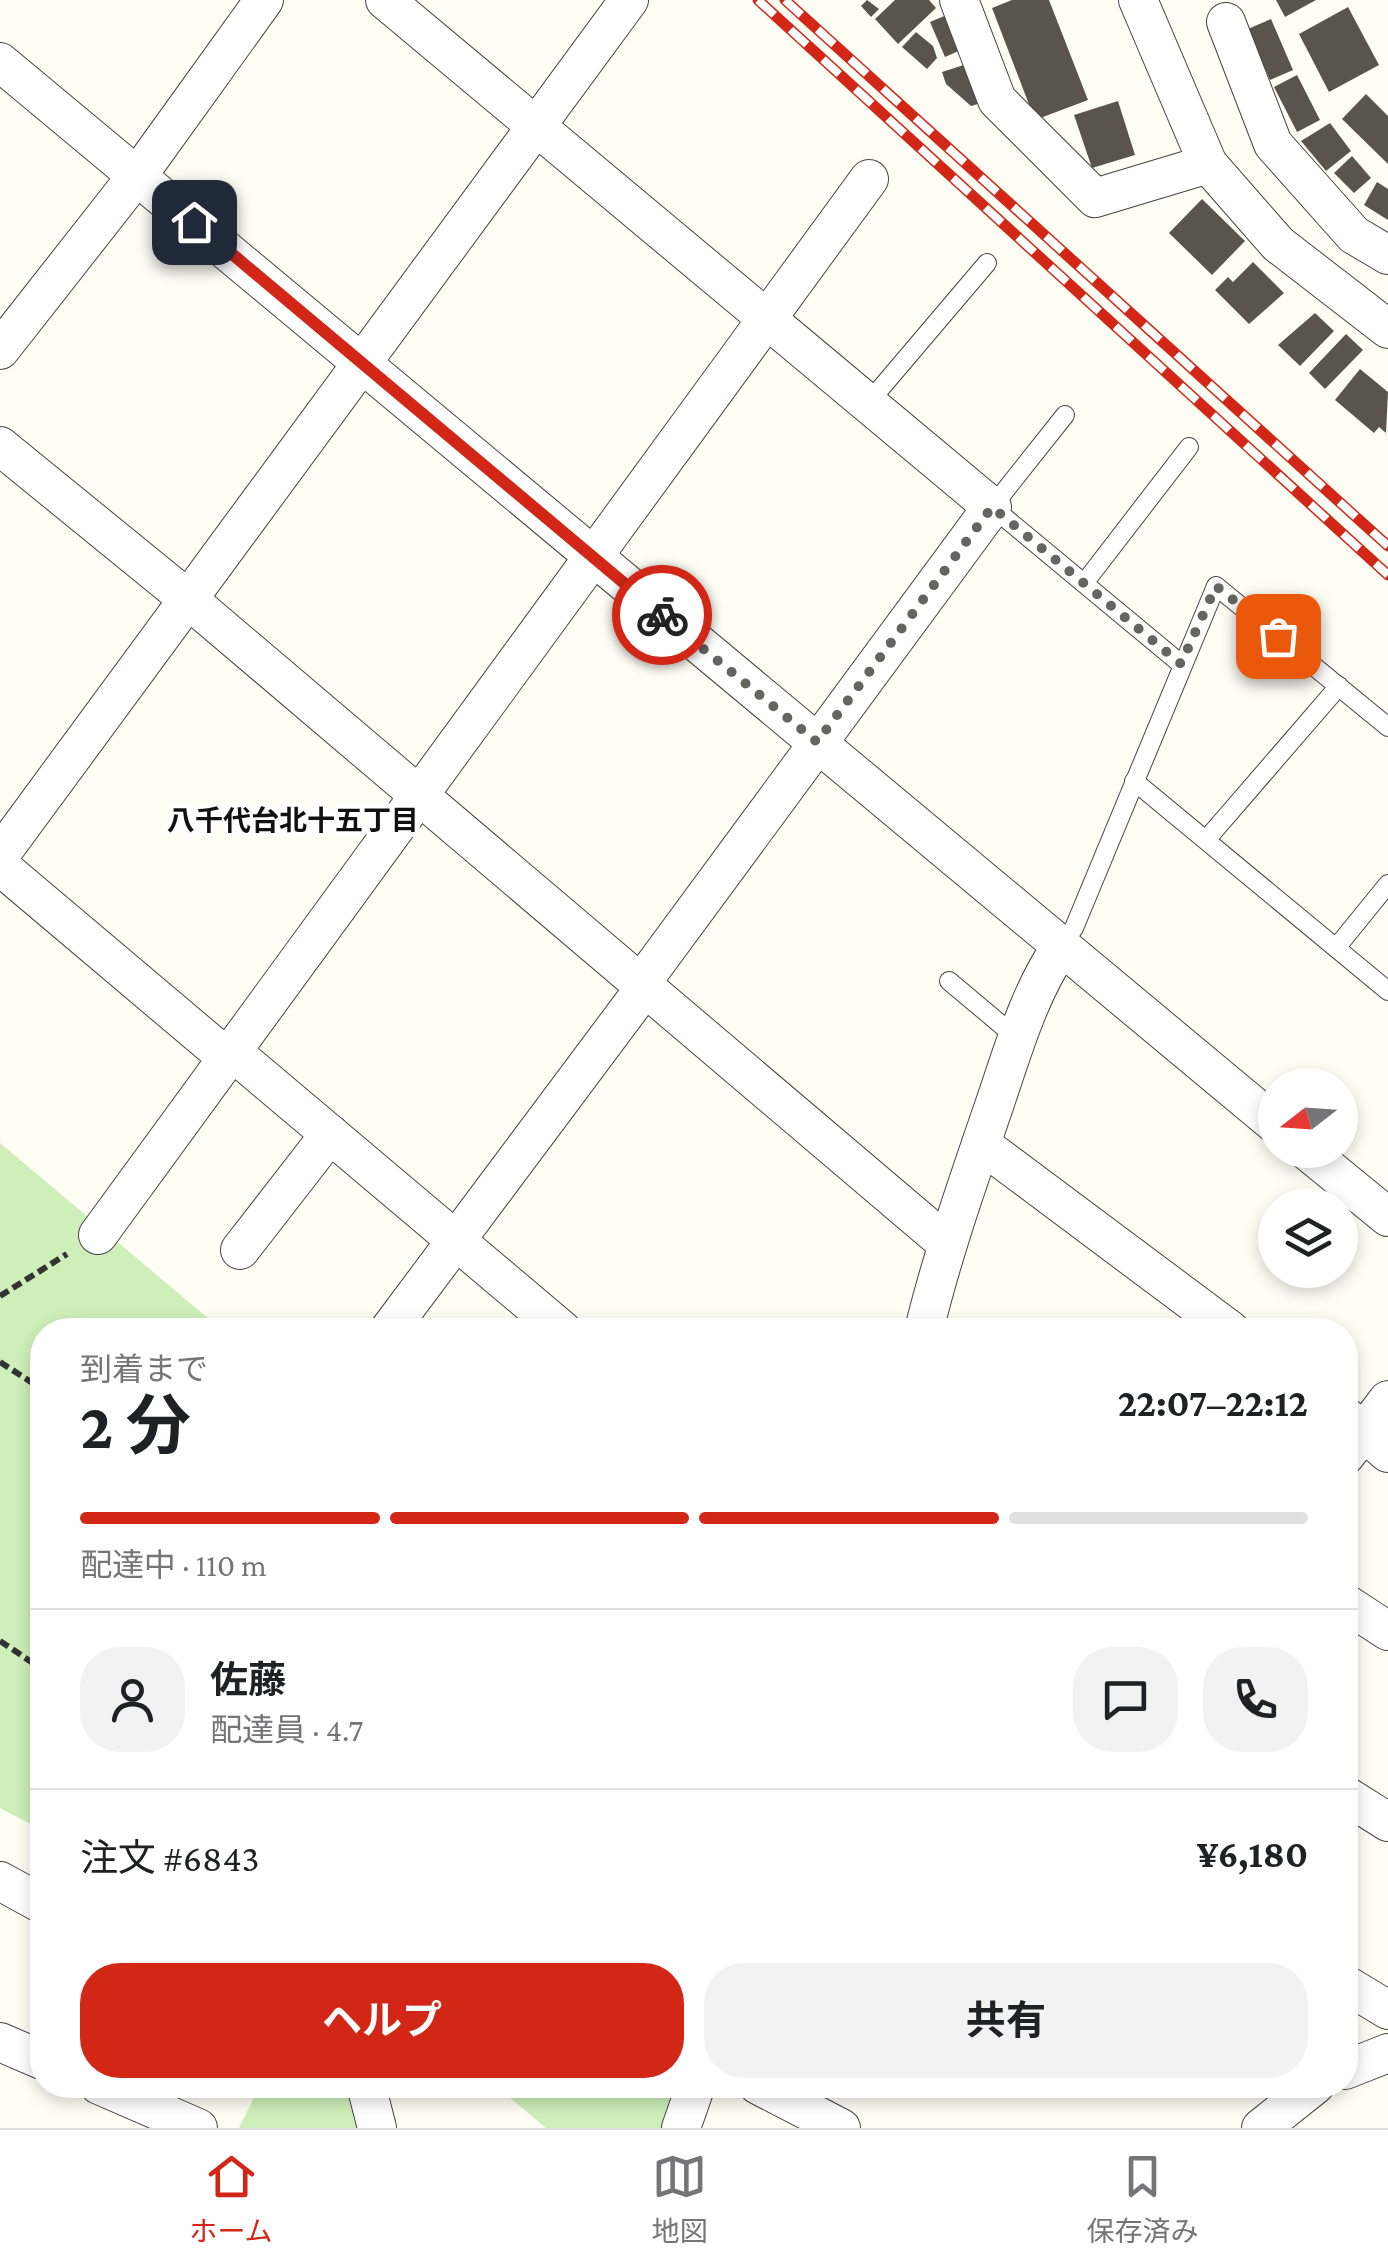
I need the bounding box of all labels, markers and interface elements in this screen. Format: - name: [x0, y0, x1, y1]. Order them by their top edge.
- pin: [152, 180, 237, 265]
- icon: home: [167, 195, 222, 250]
- courier: [612, 565, 712, 665]
- icon: bike: [635, 588, 690, 643]
- pin: [1236, 594, 1321, 679]
- icon: bag: [1251, 609, 1306, 664]
- district label: 八千代台北十五丁目: [167, 805, 419, 836]
- north arrow: [1258, 1068, 1358, 1168]
- map controls: [1258, 1068, 1358, 1288]
- button: layers: [1258, 1188, 1358, 1288]
- text: 到着まで: [80, 1351, 208, 1387]
- text: 22:07–22:12: [1118, 1382, 1308, 1424]
- text: 2 分: [80, 1390, 191, 1462]
- text: 配達中 · 110 m: [80, 1547, 267, 1583]
- button: person: [80, 1647, 185, 1752]
- button: chat: [1073, 1647, 1178, 1752]
- button: phone: [1203, 1647, 1308, 1752]
- text: 佐藤: [210, 1659, 286, 1701]
- text: 配達員 · 4.7: [210, 1712, 363, 1748]
- text: ¥6,180: [1197, 1833, 1308, 1875]
- text: 注文 #6843: [80, 1837, 260, 1879]
- button: ヘルプ: [80, 1963, 684, 2078]
- button: 共有: [704, 1963, 1308, 2078]
- tab: ホーム: [189, 2149, 273, 2249]
- tab: 地図: [652, 2149, 708, 2249]
- tab: 保存済み: [1086, 2149, 1199, 2249]

